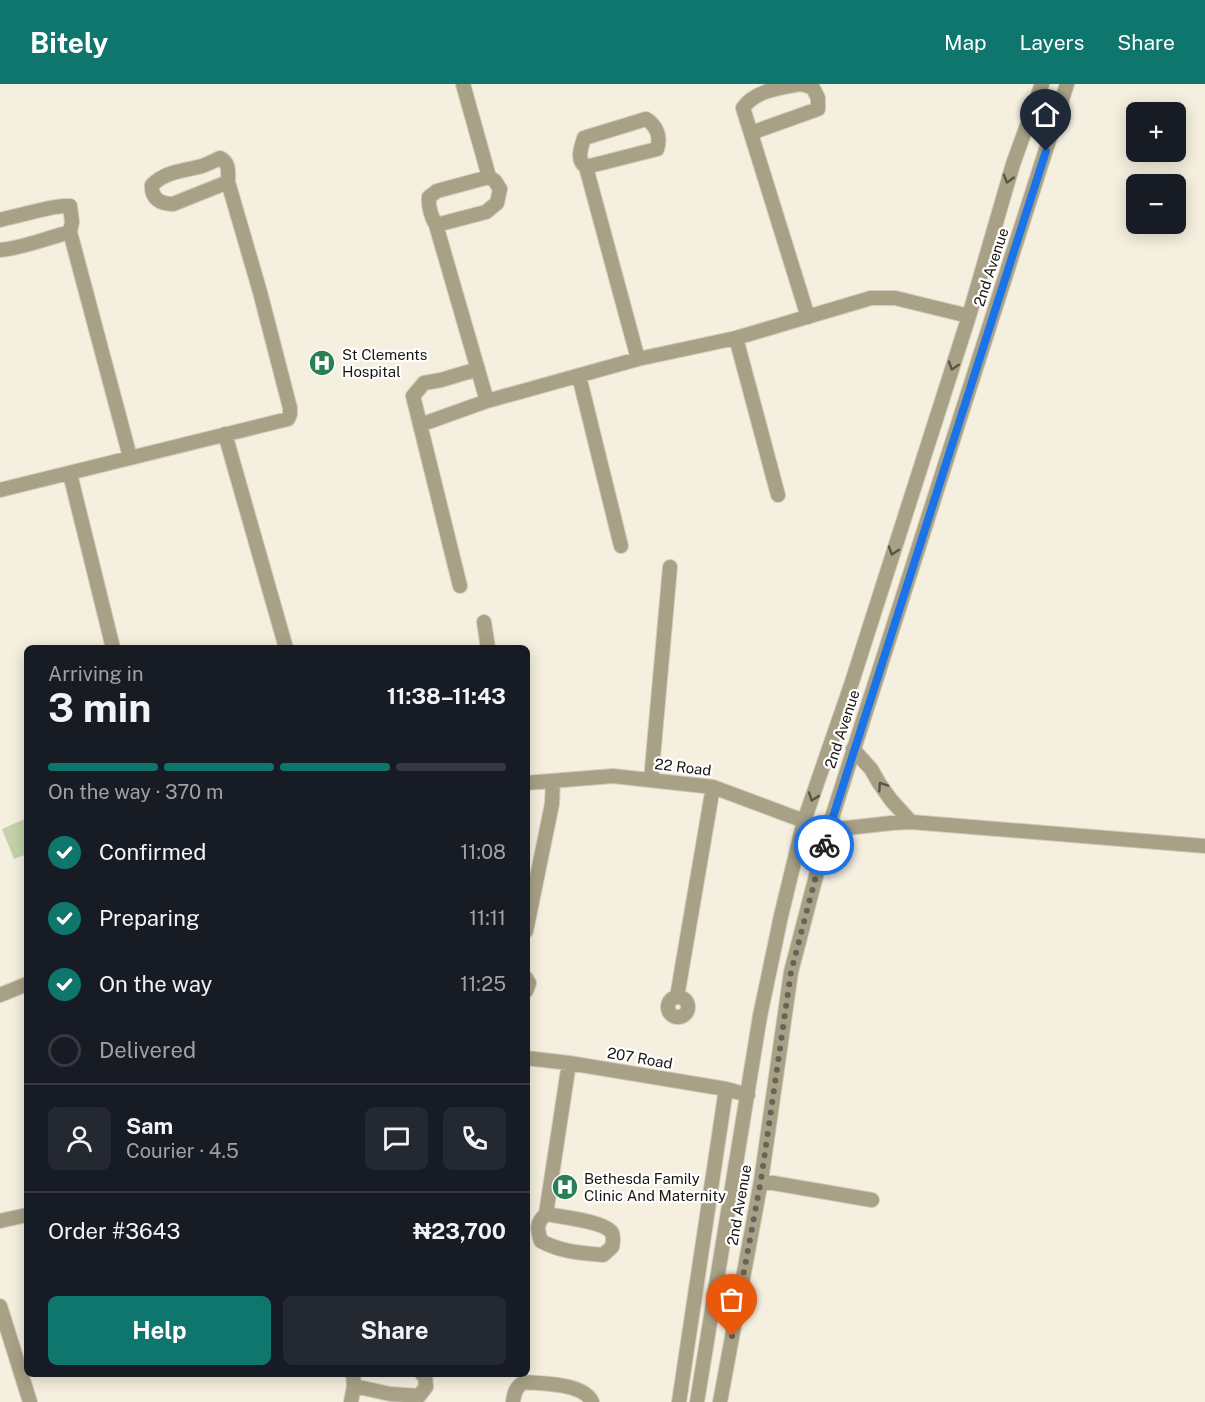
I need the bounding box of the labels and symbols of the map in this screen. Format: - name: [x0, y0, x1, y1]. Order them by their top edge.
- pin: [1020, 89, 1071, 151]
- one-way arrow: [1003, 173, 1015, 184]
- street label: 2nd Avenue: [970, 226, 1012, 308]
- place label: St Clements Hospital: [342, 346, 427, 380]
- hospital icon: St Clements Hospital: [307, 348, 337, 378]
- one-way arrow: [947, 360, 960, 371]
- one-way arrow: [888, 545, 901, 556]
- street label: 2nd Avenue: [821, 688, 863, 770]
- street label: 22 Road: [654, 755, 712, 779]
- one-way arrow: [877, 782, 889, 792]
- one-way arrow: [807, 791, 820, 801]
- courier: [794, 815, 854, 875]
- street label: 207 Road: [606, 1044, 674, 1072]
- street label: 2nd Avenue: [724, 1163, 754, 1247]
- place label: Bethesda Family Clinic And Maternity: [584, 1170, 726, 1204]
- hospital icon: Bethesda Family Clinic And Maternity: [550, 1172, 580, 1202]
- pin: [706, 1274, 757, 1336]

